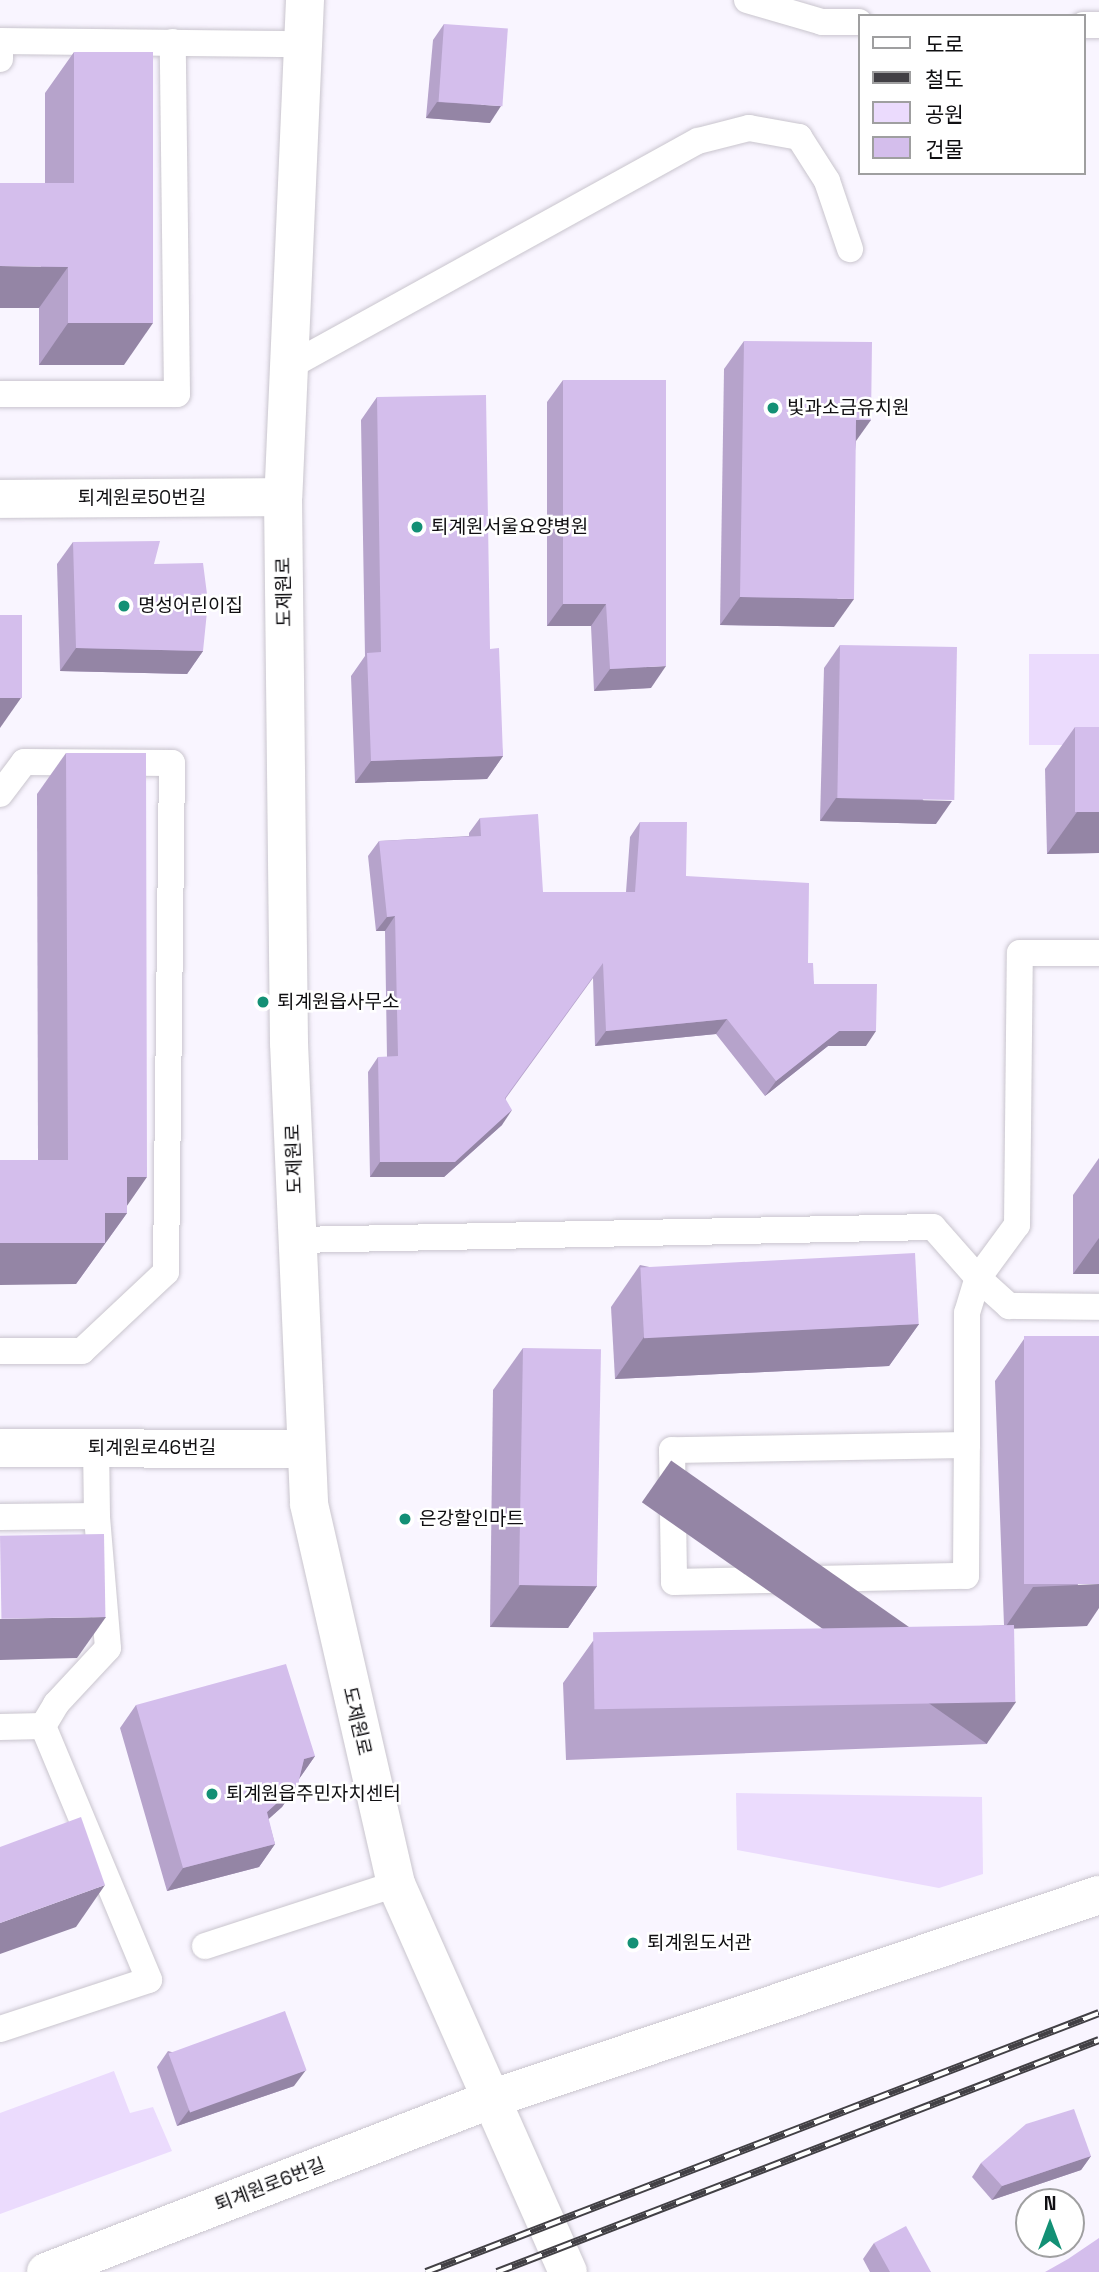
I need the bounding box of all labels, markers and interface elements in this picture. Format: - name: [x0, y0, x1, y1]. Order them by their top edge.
- legend: [858, 14, 1085, 175]
- text: 도로: [925, 31, 964, 58]
- text: 철도: [925, 66, 964, 93]
- text: 공원: [925, 101, 964, 128]
- text: 건물: [925, 136, 964, 163]
- place label: 빛과소금유치원: [787, 397, 909, 419]
- marker: 빛과소금유치원: [765, 400, 781, 416]
- street label: 퇴계원로50번길: [78, 487, 206, 509]
- place label: 퇴계원서울요양병원: [431, 516, 588, 538]
- marker: 퇴계원서울요양병원: [409, 519, 425, 535]
- street label: 도제원로: [272, 557, 296, 627]
- place label: 명성어린이집: [138, 595, 243, 617]
- marker: 명성어린이집: [116, 598, 132, 614]
- place label: 퇴계원읍사무소: [277, 991, 399, 1013]
- marker: 퇴계원읍사무소: [255, 994, 271, 1010]
- street label: 도제원로: [281, 1124, 307, 1194]
- street label: 퇴계원로46번길: [88, 1437, 216, 1459]
- place label: 은강할인마트: [419, 1508, 524, 1530]
- marker: 은강할인마트: [397, 1511, 413, 1527]
- street label: 도제원로: [338, 1684, 376, 1758]
- place label: 퇴계원읍주민자치센터: [226, 1783, 401, 1805]
- marker: 퇴계원읍주민자치센터: [204, 1786, 220, 1802]
- place label: 퇴계원도서관: [647, 1932, 752, 1954]
- marker: 퇴계원도서관: [625, 1935, 641, 1951]
- street label: 퇴계원로6번길: [212, 2153, 328, 2217]
- north arrow: [1015, 2188, 1085, 2258]
- text: N: [1044, 2191, 1056, 2216]

